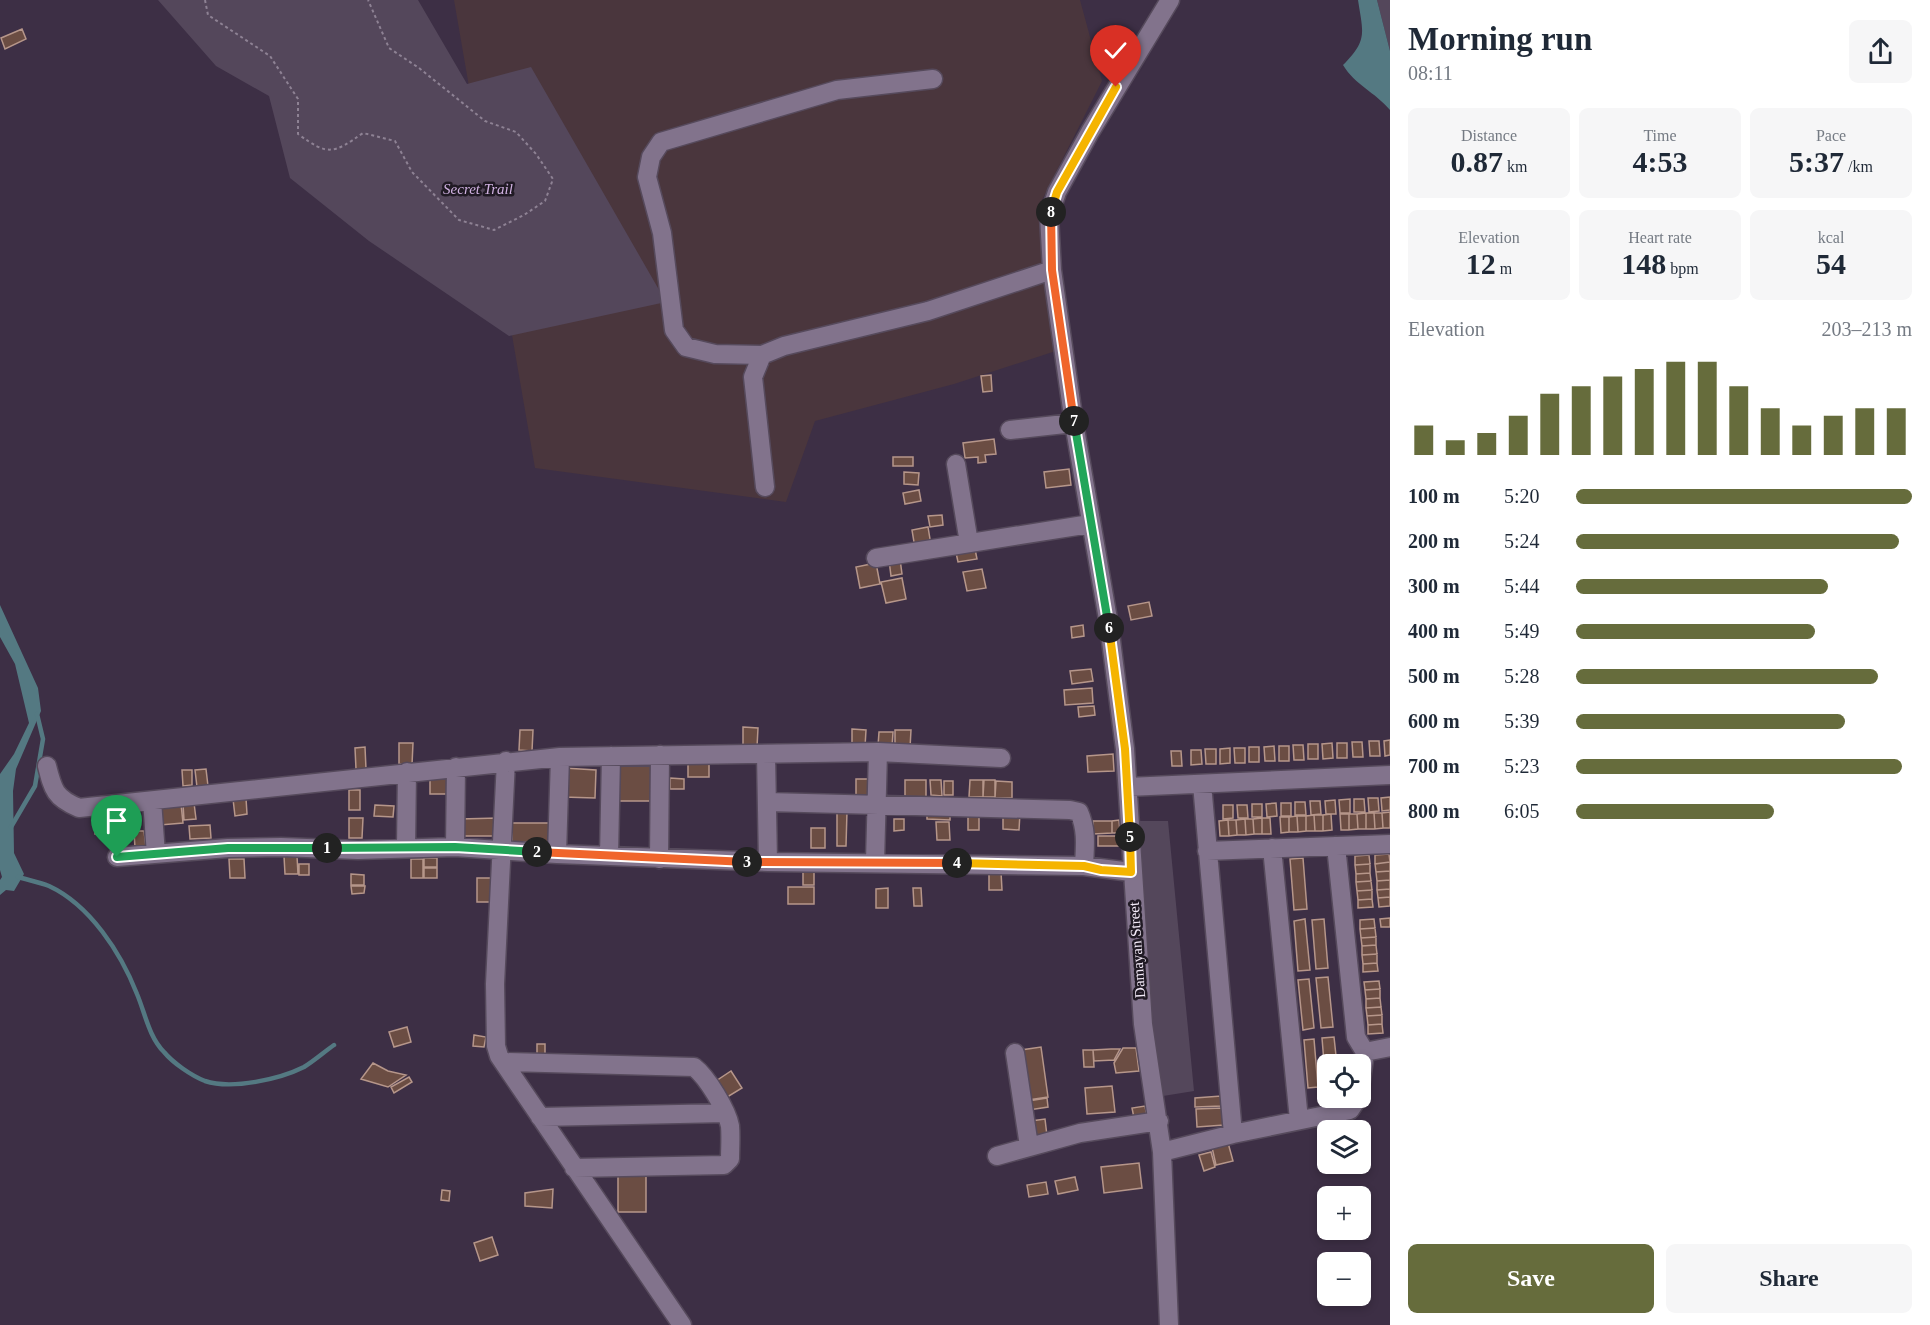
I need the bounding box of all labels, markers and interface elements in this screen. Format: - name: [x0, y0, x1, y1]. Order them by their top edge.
- button: share: [1849, 20, 1912, 83]
- text: Morning run: [1408, 21, 1592, 57]
- pin: [1090, 25, 1141, 87]
- icon: check: [1099, 34, 1132, 67]
- text: 08:11: [1408, 62, 1453, 84]
- text: Distance: [1461, 127, 1517, 144]
- text: Time: [1643, 127, 1677, 144]
- text: Pace: [1816, 127, 1846, 144]
- text: 0.87: [1451, 145, 1503, 178]
- text: 4:53: [1633, 145, 1688, 178]
- text: 5:37: [1789, 145, 1844, 178]
- text: km: [1503, 158, 1527, 175]
- text: /km: [1844, 158, 1873, 175]
- park label: Secret Trail: [443, 181, 513, 197]
- pin: 8: [1036, 197, 1066, 227]
- text: 8: [1047, 203, 1055, 220]
- text: Elevation: [1458, 229, 1520, 246]
- text: Heart rate: [1628, 229, 1692, 246]
- text: kcal: [1818, 229, 1844, 246]
- text: 12: [1466, 247, 1496, 280]
- text: 148: [1621, 247, 1666, 280]
- text: 54: [1816, 247, 1846, 280]
- text: m: [1496, 260, 1512, 277]
- text: bpm: [1666, 260, 1699, 277]
- text: Elevation: [1408, 318, 1485, 340]
- text: 203–213 m: [1821, 318, 1912, 340]
- pin: 7: [1059, 406, 1089, 436]
- text: 7: [1070, 412, 1078, 429]
- text: 100 m: [1408, 485, 1460, 507]
- text: 5:20: [1504, 485, 1540, 507]
- text: 200 m: [1408, 530, 1460, 552]
- text: 5:24: [1504, 530, 1540, 552]
- text: 300 m: [1408, 575, 1460, 597]
- text: 5:44: [1504, 575, 1540, 597]
- pin: 6: [1094, 613, 1124, 643]
- text: 6: [1105, 619, 1113, 636]
- text: 400 m: [1408, 620, 1460, 642]
- text: 5:49: [1504, 620, 1540, 642]
- text: 500 m: [1408, 665, 1460, 687]
- text: 5:28: [1504, 665, 1540, 687]
- text: 600 m: [1408, 710, 1460, 732]
- text: 5:39: [1504, 710, 1540, 732]
- text: 700 m: [1408, 755, 1460, 777]
- text: 5:23: [1504, 755, 1540, 777]
- pin: [91, 795, 142, 857]
- text: 800 m: [1408, 800, 1460, 822]
- text: 6:05: [1504, 800, 1540, 822]
- icon: arrive: [100, 804, 133, 837]
- pin: 5: [1115, 822, 1145, 852]
- text: 5: [1126, 828, 1134, 845]
- pin: 1: [312, 833, 342, 863]
- pin: 2: [522, 837, 552, 867]
- text: 1: [323, 839, 331, 856]
- text: 2: [533, 843, 541, 860]
- pin: 3: [732, 847, 762, 877]
- pin: 4: [942, 848, 972, 878]
- text: 3: [743, 853, 751, 870]
- text: 4: [953, 854, 961, 871]
- street label: Damayan Street: [1126, 901, 1148, 999]
- map controls: [1317, 1054, 1371, 1306]
- button: locate: [1317, 1054, 1371, 1108]
- button: layers: [1317, 1120, 1371, 1174]
- button: +: [1317, 1186, 1371, 1240]
- button: Save: [1408, 1244, 1654, 1313]
- button: Share: [1666, 1244, 1912, 1313]
- button: −: [1317, 1252, 1371, 1306]

